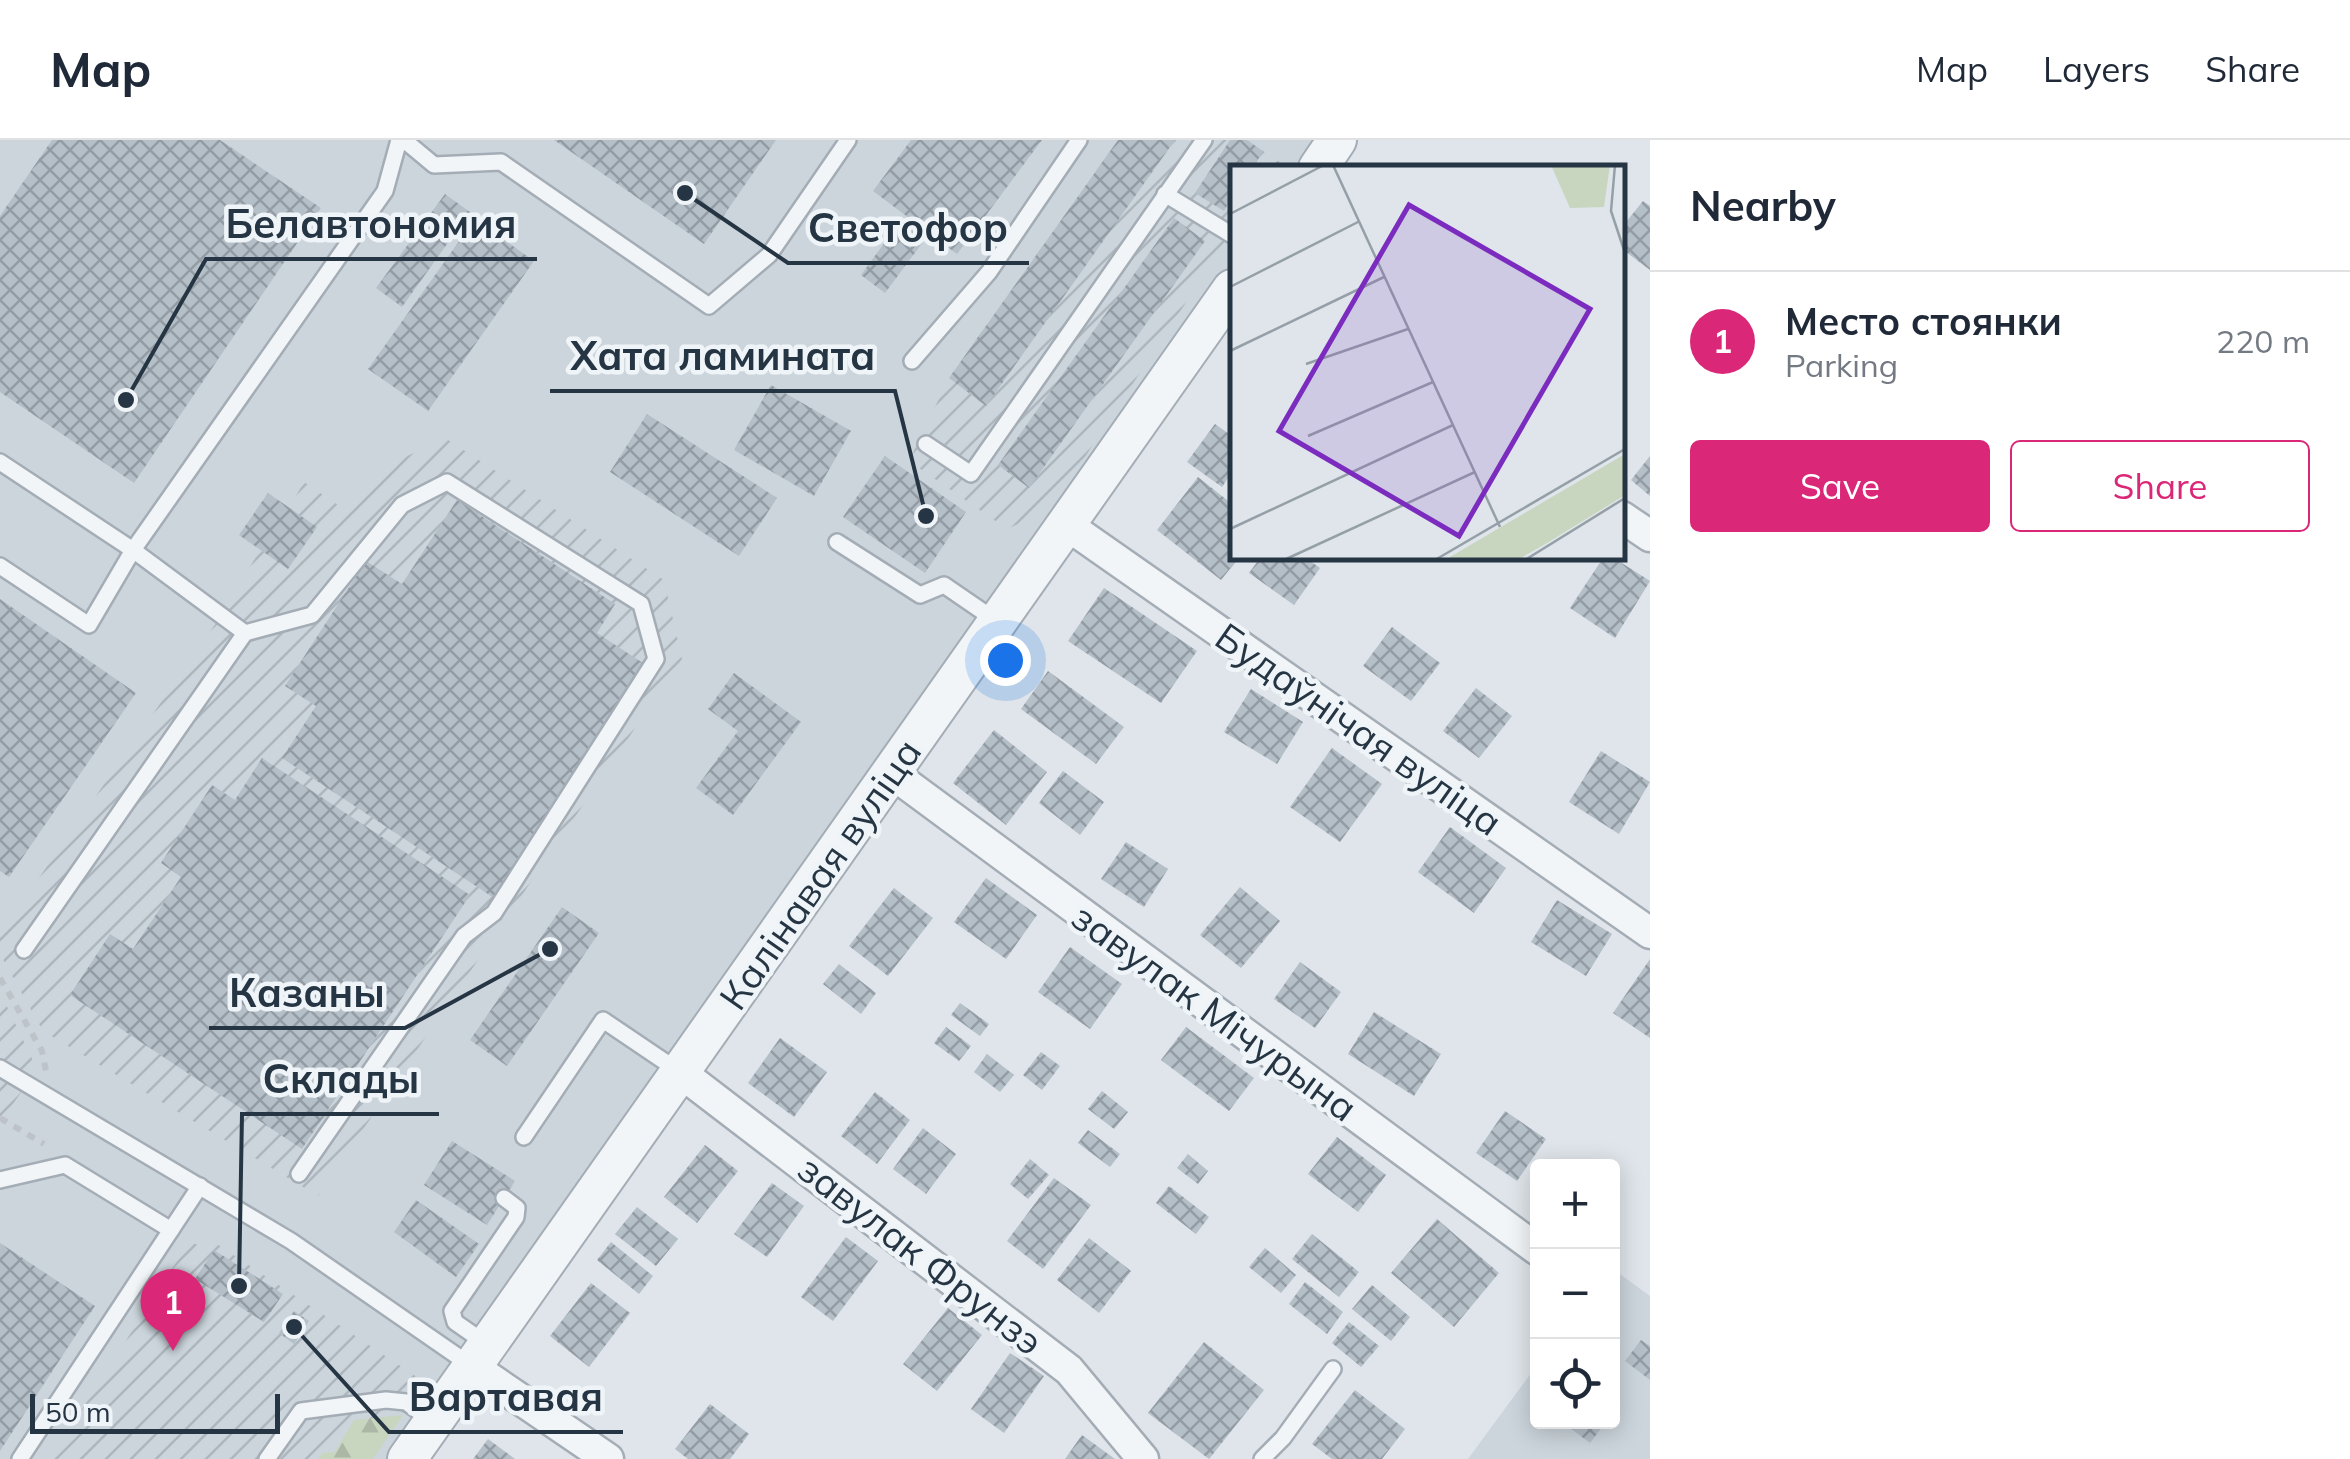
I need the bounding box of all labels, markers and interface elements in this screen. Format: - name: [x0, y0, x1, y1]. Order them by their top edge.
- text: Map: [50, 39, 151, 99]
- text: Map: [1916, 47, 1988, 91]
- text: Layers: [2043, 47, 2150, 91]
- text: Share: [2205, 47, 2300, 91]
- inset map: [1230, 165, 1625, 560]
- text: Nearby: [1690, 179, 1836, 232]
- callout: Белавтономия: [206, 189, 537, 259]
- callout: Светофор: [788, 193, 1029, 263]
- text: Белавтономия: [226, 198, 517, 248]
- text: Светофор: [808, 202, 1008, 252]
- text: Место стоянки: [1785, 297, 2062, 345]
- callout: Хата ламината: [550, 321, 895, 391]
- text: 1: [1713, 321, 1732, 361]
- text: 220 m: [2216, 321, 2310, 361]
- text: Хата ламината: [570, 330, 875, 380]
- text: Parking: [1785, 345, 1898, 385]
- button: Save: [1690, 440, 1990, 532]
- button: Share: [2010, 440, 2310, 532]
- street label: Будаўнічая вуліца: [1206, 612, 1512, 846]
- your location: [980, 635, 1031, 686]
- street label: Калінавая вуліца: [709, 729, 931, 1019]
- street label: завулак Мічурына: [1063, 893, 1367, 1131]
- callout: Казаны: [209, 958, 405, 1028]
- text: Казаны: [229, 967, 385, 1017]
- callout: Склады: [242, 1044, 439, 1114]
- text: Склады: [263, 1053, 419, 1103]
- street label: завулак Фрунзэ: [789, 1145, 1053, 1365]
- map controls: [1530, 1159, 1620, 1429]
- button: +: [1530, 1159, 1620, 1249]
- button: −: [1530, 1249, 1620, 1339]
- pin: 1: [140, 1268, 206, 1351]
- button: locate: [1530, 1339, 1620, 1429]
- callout: Вартавая: [389, 1362, 623, 1432]
- text: Вартавая: [409, 1371, 603, 1421]
- scale bar: [30, 1389, 280, 1434]
- text: 50 m: [45, 1394, 111, 1429]

